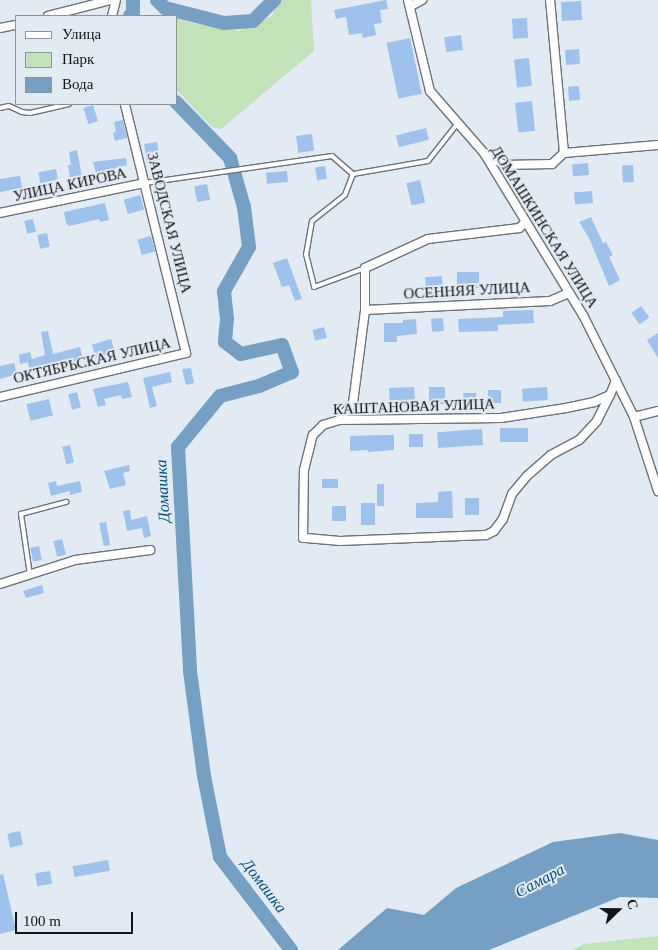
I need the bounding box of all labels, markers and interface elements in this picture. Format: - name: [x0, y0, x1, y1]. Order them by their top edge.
- legend: [15, 15, 178, 105]
- text: Улица: [62, 26, 101, 42]
- text: Парк: [62, 51, 94, 67]
- text: Вода: [62, 76, 93, 92]
- street label: ДОМАШКИНСКАЯ УЛИЦА: [486, 142, 602, 312]
- street label: ЗАВОДСКАЯ УЛИЦА: [143, 151, 195, 295]
- street label: УЛИЦА КИРОВА: [12, 164, 128, 206]
- street label: ОСЕННЯЯ УЛИЦА: [403, 279, 531, 303]
- street label: ОКТЯБРЬСКАЯ УЛИЦА: [12, 334, 172, 388]
- street label: КАШТАНОВАЯ УЛИЦА: [333, 395, 495, 419]
- water label: Домашка: [152, 459, 174, 523]
- water label: Домашка: [237, 855, 291, 917]
- water label: Самара: [512, 860, 568, 902]
- north arrow: [593, 885, 643, 935]
- text: С: [624, 897, 641, 912]
- scale bar: [18, 902, 135, 934]
- text: 100 m: [23, 913, 61, 929]

